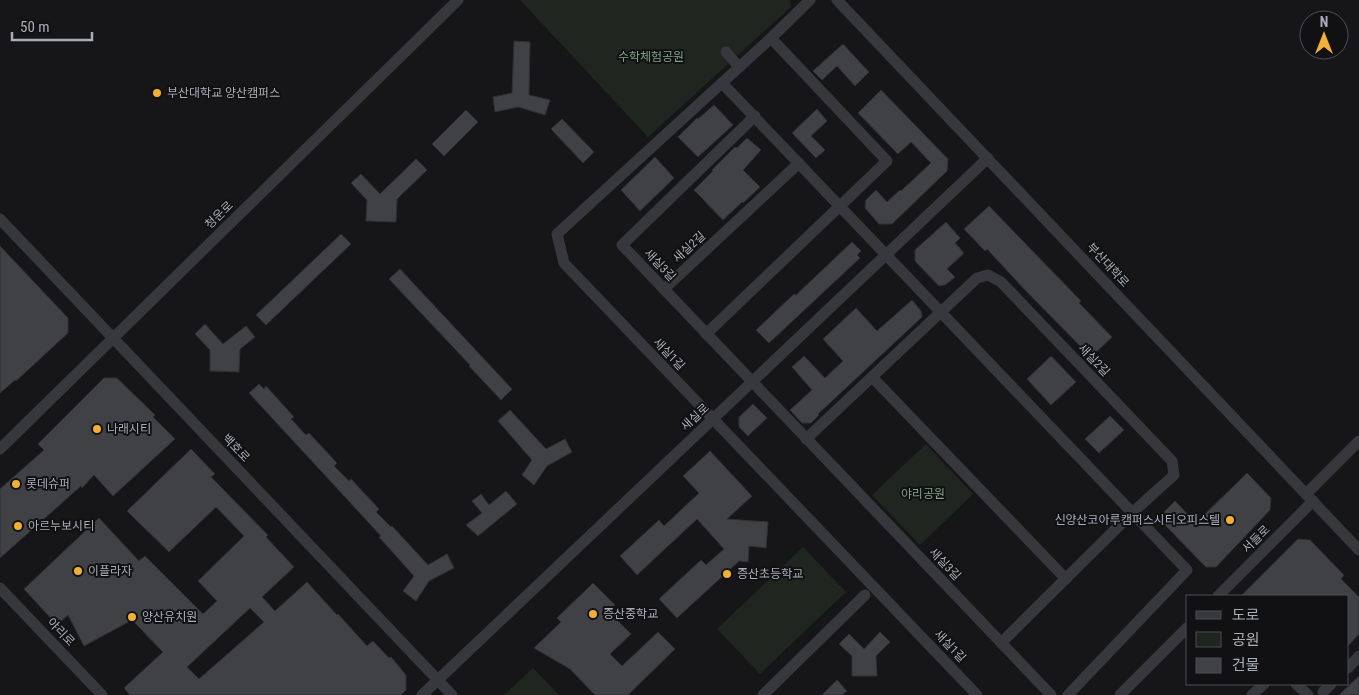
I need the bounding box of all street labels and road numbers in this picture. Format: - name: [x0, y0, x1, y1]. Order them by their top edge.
- street label: 청운로: [202, 198, 236, 232]
- street label: 새실2길: [670, 229, 708, 265]
- street label: 부산대학로: [1084, 240, 1132, 290]
- street label: 새실3길: [641, 246, 679, 284]
- street label: 새실1길: [650, 335, 688, 373]
- street label: 새실2길: [1075, 341, 1113, 379]
- street label: 새실로: [678, 401, 712, 433]
- street label: 백호로: [219, 431, 253, 465]
- street label: 서들로: [1239, 522, 1273, 556]
- street label: 새실3길: [926, 545, 964, 583]
- street label: 야리로: [44, 615, 78, 649]
- street label: 새실1길: [931, 627, 969, 665]

